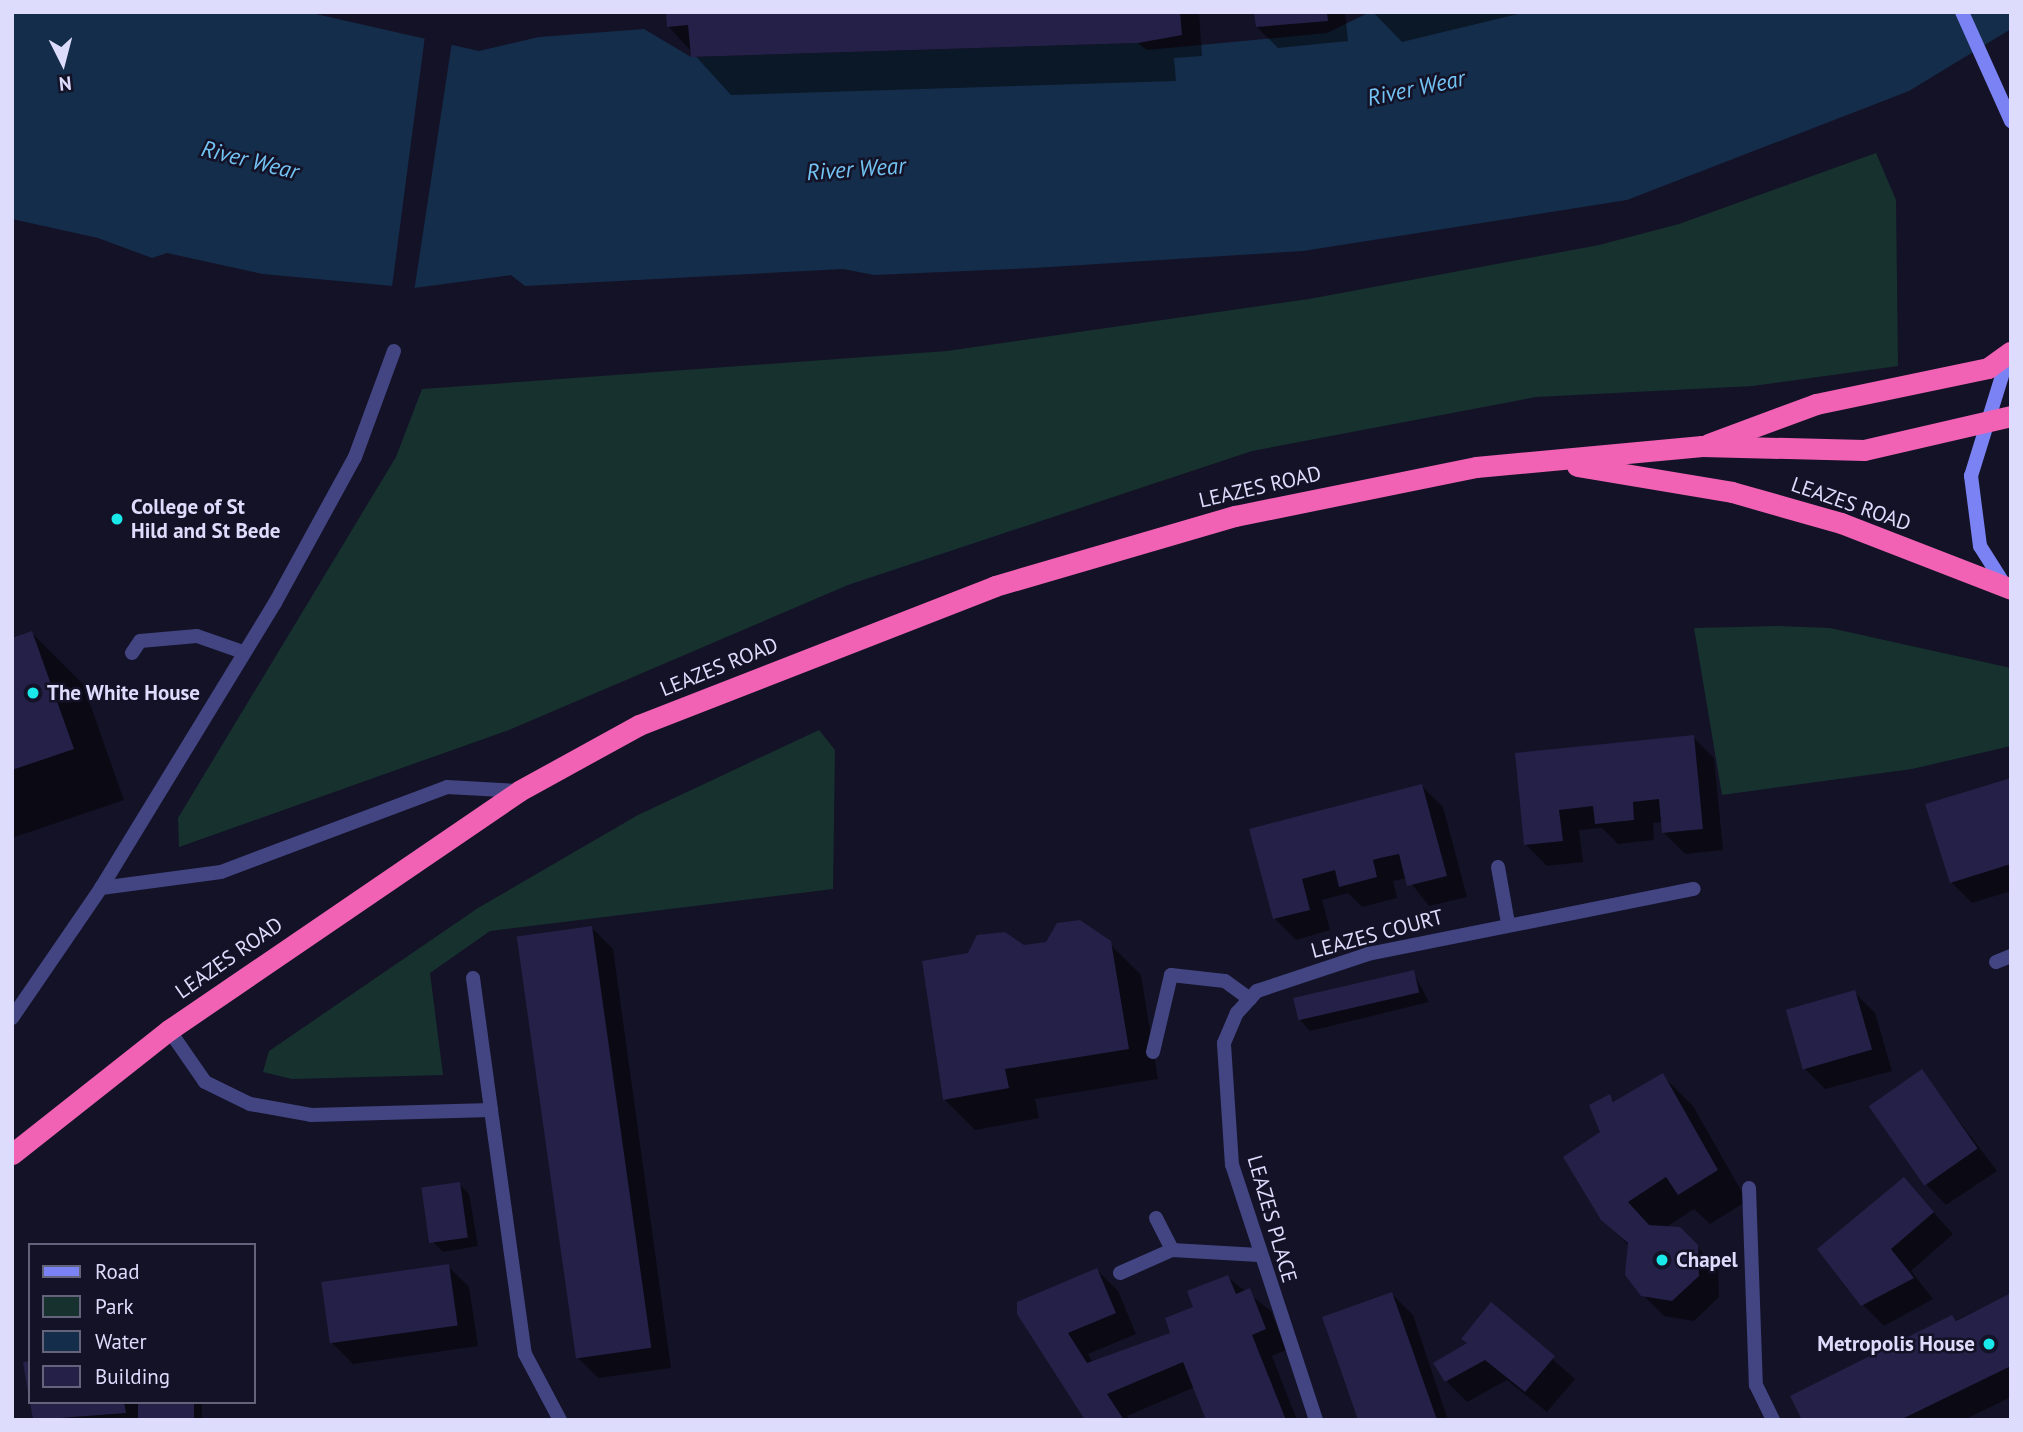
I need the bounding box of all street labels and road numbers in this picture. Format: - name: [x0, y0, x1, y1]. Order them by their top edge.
- street label: LEAZES ROAD: [1196, 461, 1324, 513]
- street label: LEAZES ROAD: [1788, 472, 1914, 536]
- street label: LEAZES ROAD: [656, 632, 782, 702]
- street label: LEAZES COURT: [1308, 904, 1446, 964]
- street label: LEAZES ROAD: [171, 912, 287, 1004]
- street label: LEAZES PLACE: [1242, 1152, 1302, 1286]

